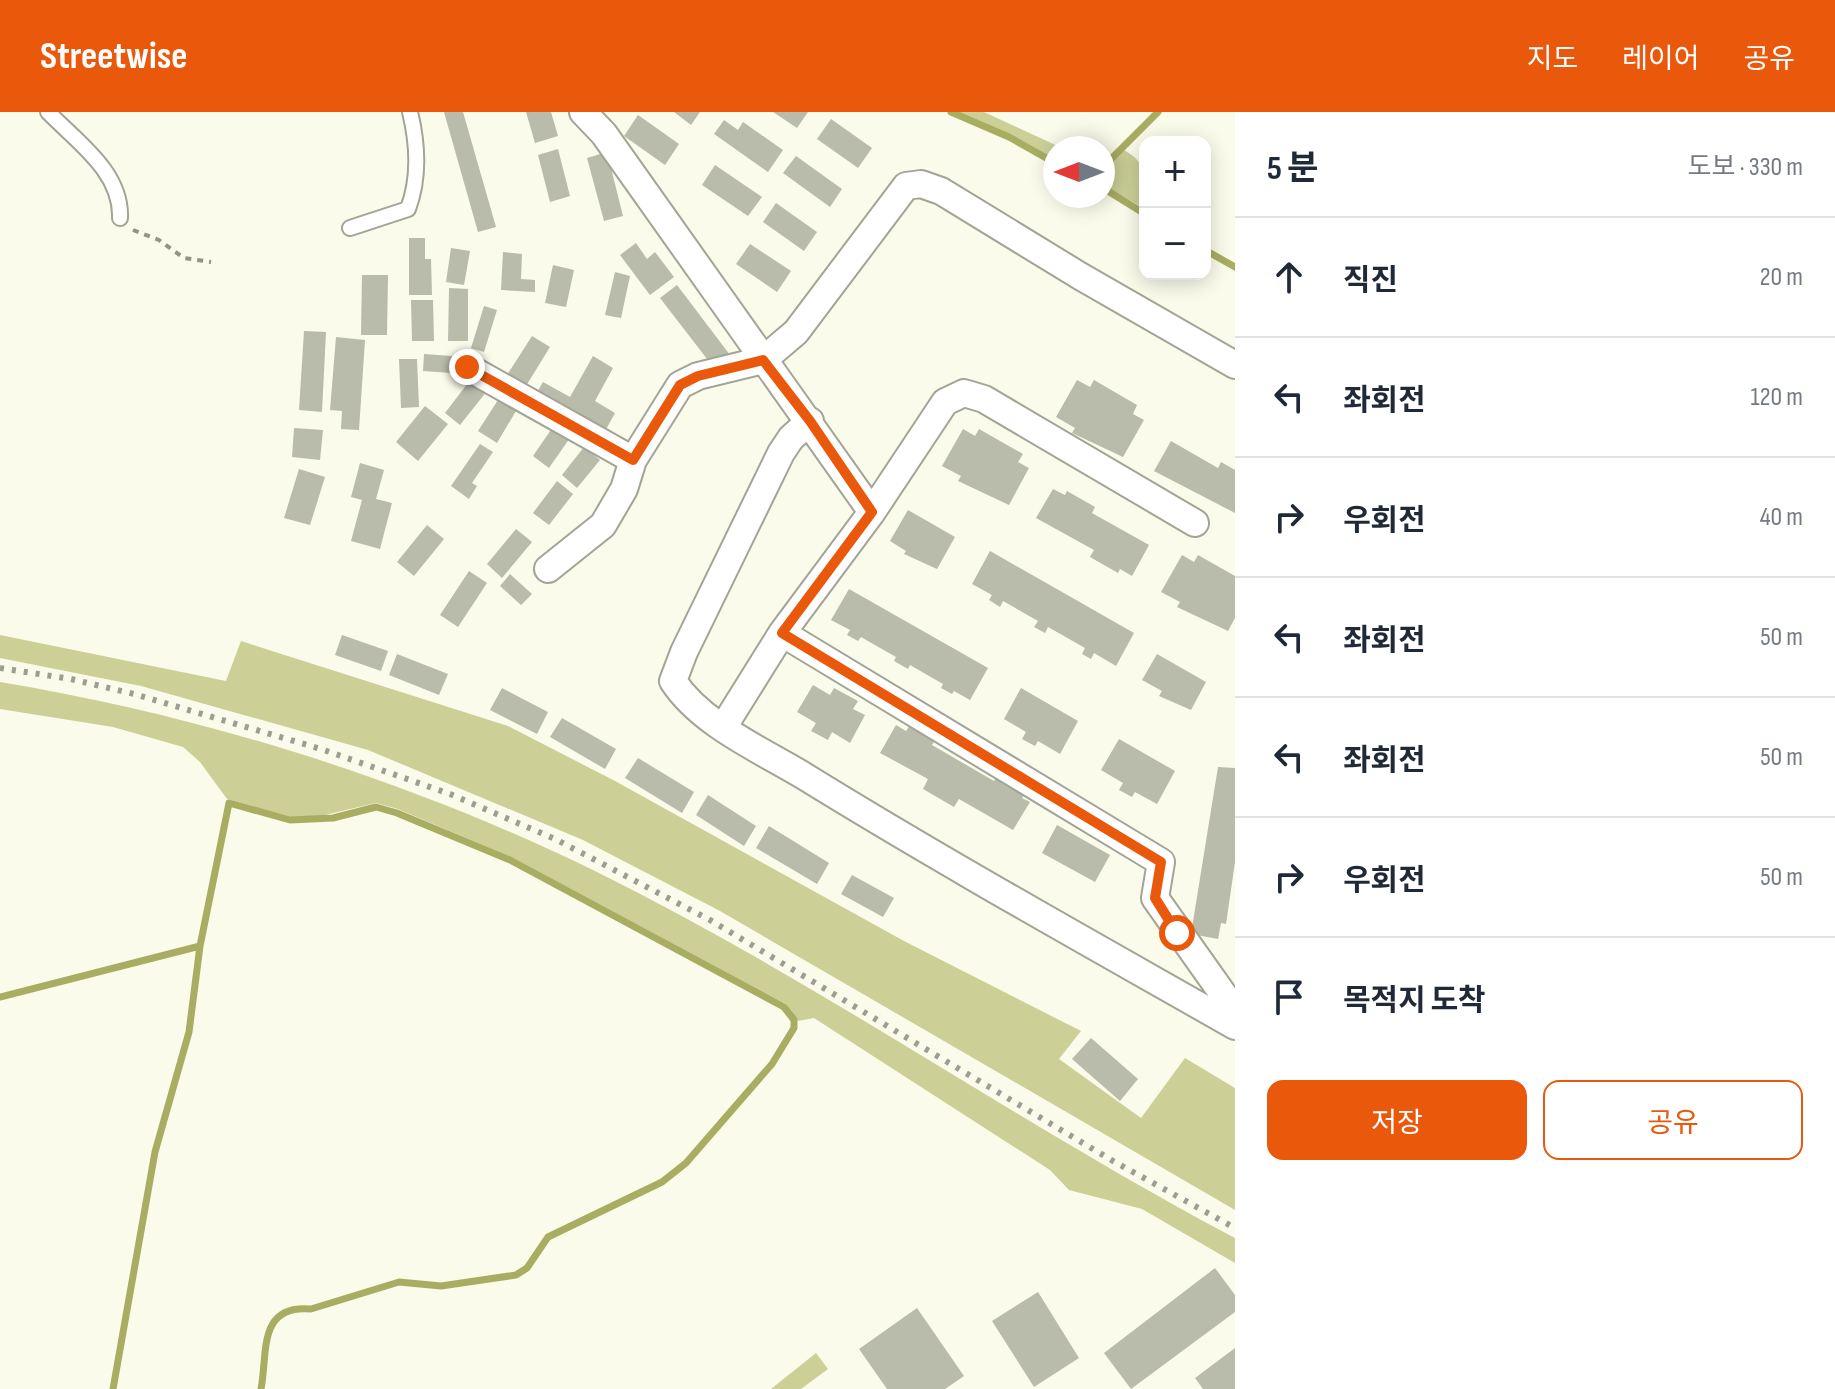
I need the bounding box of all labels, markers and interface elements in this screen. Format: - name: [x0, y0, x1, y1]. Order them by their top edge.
- text: Streetwise: [40, 34, 188, 79]
- text: 지도: [1527, 43, 1578, 76]
- text: 레이어: [1622, 43, 1699, 76]
- text: 공유: [1743, 43, 1795, 76]
- north arrow: [1043, 136, 1115, 208]
- map controls: [1139, 136, 1211, 280]
- button: +: [1139, 136, 1211, 208]
- text: 5 분: [1267, 148, 1319, 189]
- text: 도보 · 330 m: [1687, 152, 1803, 183]
- button: −: [1139, 208, 1211, 280]
- icon: ahead: [1267, 255, 1311, 299]
- text: 20 m: [1760, 262, 1803, 293]
- text: 직진: [1343, 263, 1398, 299]
- route end: [449, 349, 485, 385]
- icon: left: [1267, 375, 1311, 419]
- text: 120 m: [1750, 382, 1803, 413]
- text: 좌회전: [1343, 383, 1426, 419]
- icon: right: [1267, 495, 1311, 539]
- text: 40 m: [1760, 502, 1803, 533]
- text: 우회전: [1343, 503, 1426, 539]
- icon: left: [1267, 615, 1311, 659]
- text: 50 m: [1760, 622, 1803, 653]
- text: 좌회전: [1343, 623, 1426, 659]
- icon: left: [1267, 735, 1311, 779]
- text: 50 m: [1760, 742, 1803, 773]
- text: 좌회전: [1343, 743, 1426, 779]
- icon: right: [1267, 855, 1311, 899]
- text: 50 m: [1760, 862, 1803, 893]
- text: 우회전: [1343, 863, 1426, 899]
- route start: [1159, 915, 1195, 951]
- icon: arrive: [1267, 975, 1311, 1019]
- text: 목적지 도착: [1343, 983, 1486, 1019]
- button: 저장: [1267, 1080, 1527, 1160]
- button: 공유: [1543, 1080, 1803, 1160]

